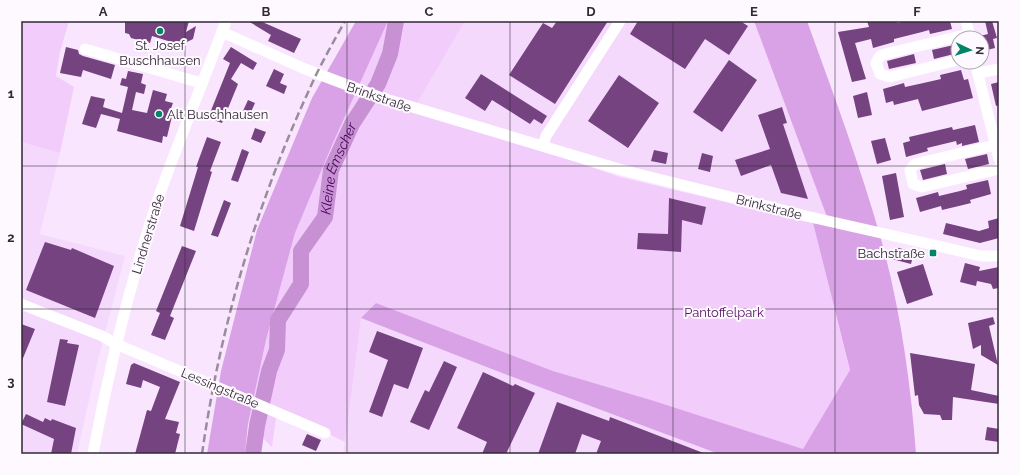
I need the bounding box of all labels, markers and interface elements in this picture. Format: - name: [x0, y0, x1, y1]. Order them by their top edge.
- text: A: [99, 4, 108, 19]
- text: B: [262, 4, 271, 19]
- text: C: [425, 4, 434, 19]
- text: D: [586, 4, 596, 19]
- text: E: [750, 4, 758, 19]
- text: F: [913, 4, 921, 19]
- marker: St. Josef Buschhausen: [155, 26, 165, 36]
- north arrow: [950, 30, 990, 70]
- place label: St. Josef Buschhausen: [119, 38, 201, 68]
- text: N: [973, 46, 986, 55]
- street label: Brinkstraße: [345, 79, 414, 115]
- text: 1: [8, 86, 15, 101]
- place label: Alt Buschhausen: [167, 107, 268, 122]
- marker: Alt Buschhausen: [154, 109, 164, 119]
- water label: Kleine Emscher: [317, 119, 360, 215]
- street label: Lindnerstraße: [129, 192, 167, 276]
- street label: Brinkstraße: [734, 192, 804, 223]
- text: 2: [7, 230, 15, 245]
- place label: Bachstraße: [857, 246, 925, 261]
- marker: Bachstraße: [928, 248, 938, 258]
- park label: Pantoffelpark: [684, 305, 764, 320]
- street label: Lessingstraße: [179, 365, 262, 411]
- text: 3: [7, 374, 15, 389]

